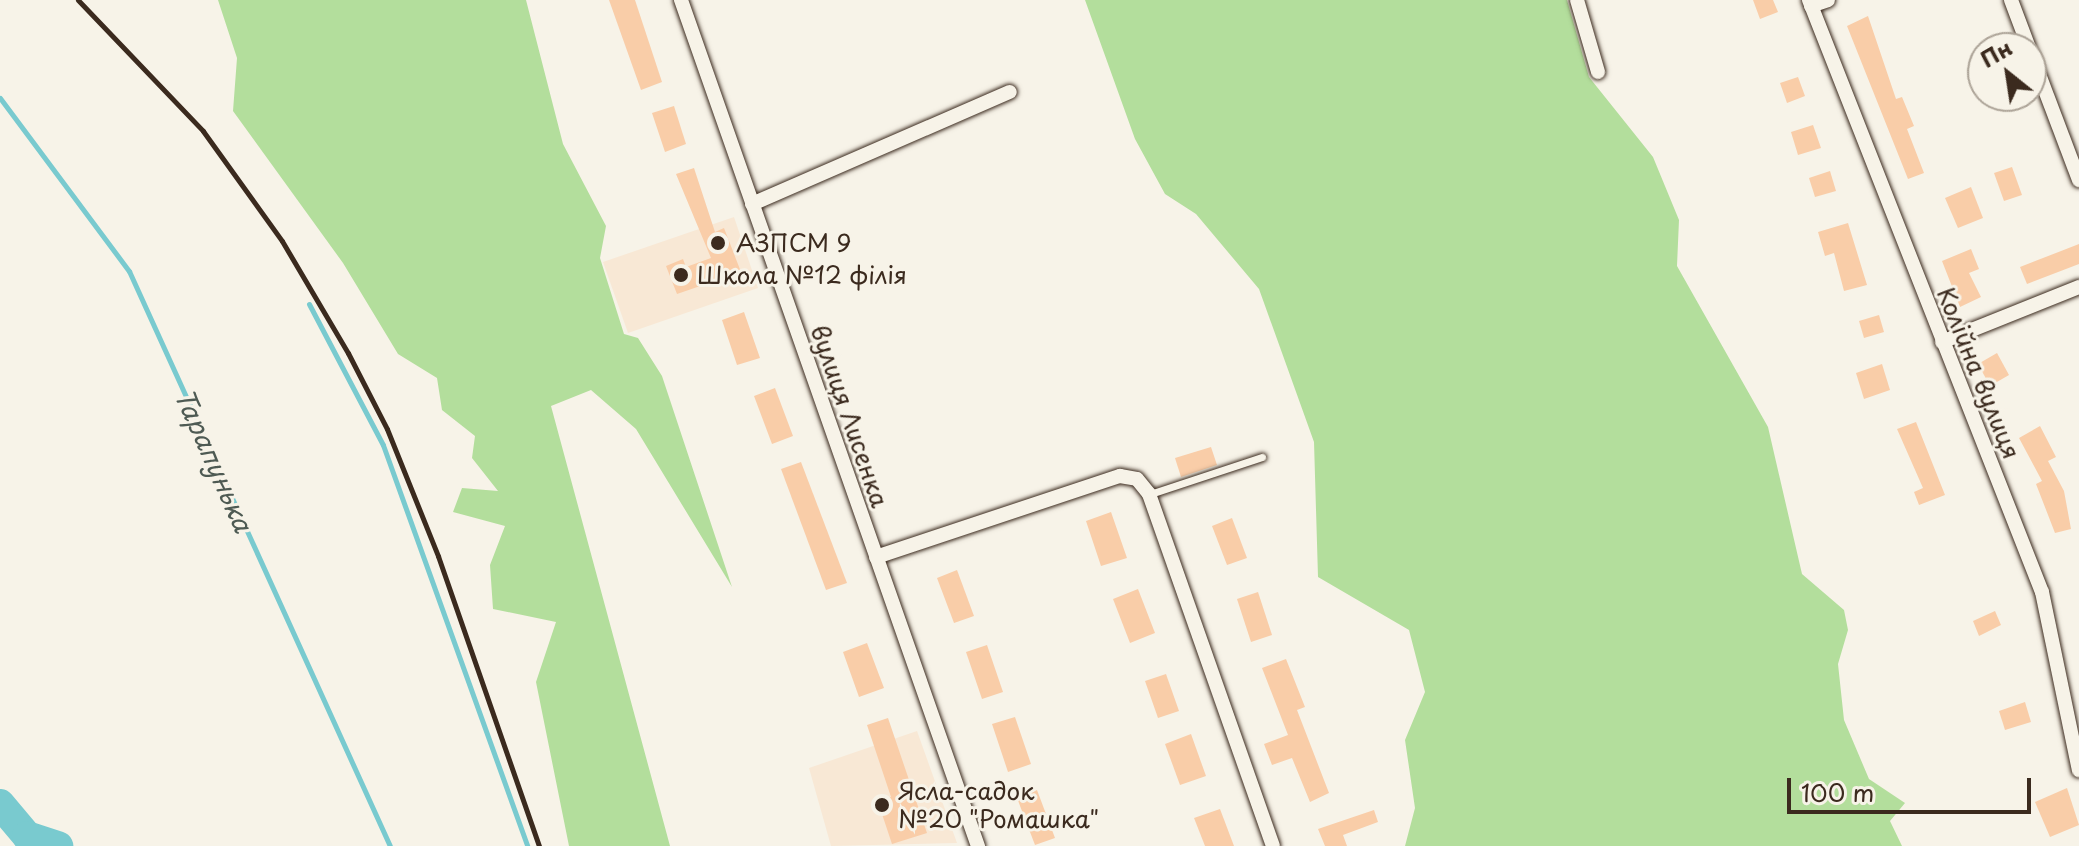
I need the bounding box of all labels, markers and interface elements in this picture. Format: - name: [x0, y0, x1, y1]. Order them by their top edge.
- text: Пн: [1974, 30, 2018, 75]
- north arrow: [1967, 32, 2047, 112]
- place label: АЗПСМ 9: [736, 229, 851, 257]
- marker: АЗПСМ 9: [707, 232, 729, 254]
- place label: Школа №12 філія: [697, 261, 908, 289]
- marker: Школа №12 філія: [672, 266, 690, 284]
- street label: Колійна вулиця: [1931, 283, 2027, 463]
- street label: вулиця Лисенка: [805, 321, 895, 511]
- water label: Тарапунька: [168, 383, 260, 537]
- scale bar: [1791, 762, 2035, 812]
- text: 100 m: [1801, 774, 1874, 810]
- place label: Ясла-садок №20 "Ромашка": [898, 777, 1100, 833]
- marker: Ясла-садок №20 "Ромашка": [873, 796, 891, 814]

